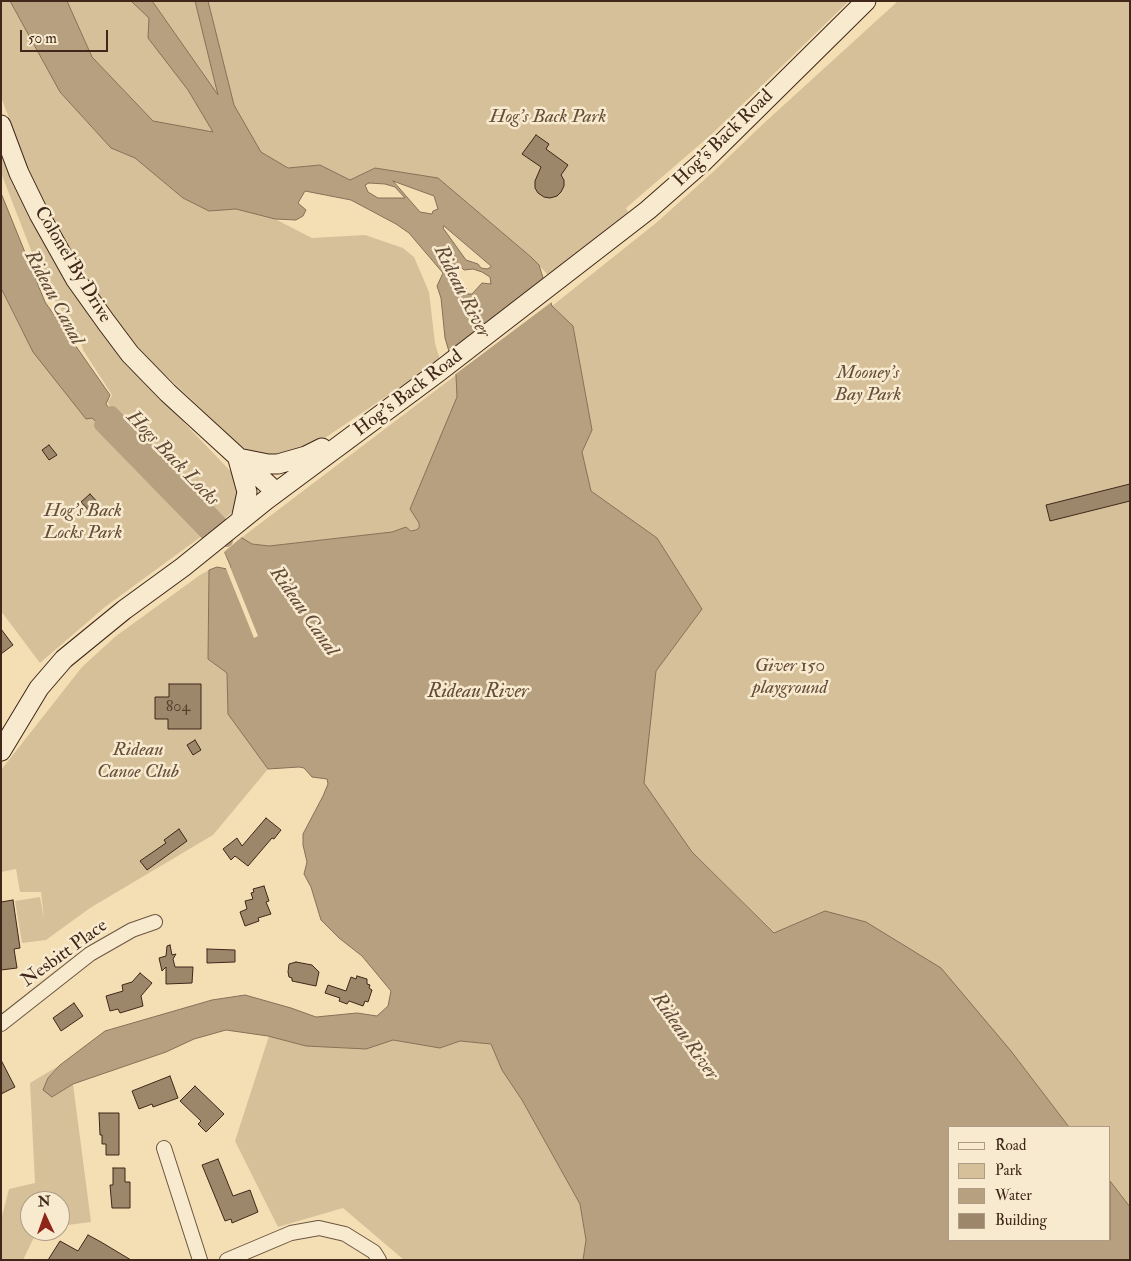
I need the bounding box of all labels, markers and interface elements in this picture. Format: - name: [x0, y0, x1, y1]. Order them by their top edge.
- scale bar: [22, 20, 110, 52]
- text: 50 m: [28, 29, 57, 48]
- street label: Hog's Back Road: [669, 86, 779, 192]
- park label: Hog's Back Park: [490, 107, 606, 129]
- street label: Colonel By Drive: [28, 203, 116, 327]
- water label: Rideau River: [427, 242, 495, 342]
- water label: Rideau Canal: [18, 247, 88, 349]
- street label: Hog's Back Road: [350, 346, 468, 442]
- park label: Mooney's Bay Park: [835, 363, 901, 407]
- water label: Hogs Back Locks: [120, 406, 224, 512]
- park label: Hog's Back Locks Park: [44, 501, 122, 545]
- water label: Rideau Canal: [263, 563, 343, 661]
- park label: Giver 150 playground: [753, 656, 827, 700]
- water label: Rideau River: [427, 681, 529, 705]
- house number: 804: [166, 698, 190, 718]
- park label: Rideau Canoe Club: [97, 740, 179, 784]
- street label: Nesbitt Place: [17, 915, 113, 993]
- water label: Rideau River: [645, 989, 723, 1085]
- legend: [948, 1126, 1111, 1241]
- text: Road: [995, 1136, 1026, 1155]
- text: Park: [995, 1161, 1022, 1180]
- text: Water: [995, 1186, 1032, 1205]
- north arrow: [20, 1191, 70, 1241]
- text: N: [38, 1193, 51, 1210]
- text: Building: [995, 1211, 1047, 1230]

